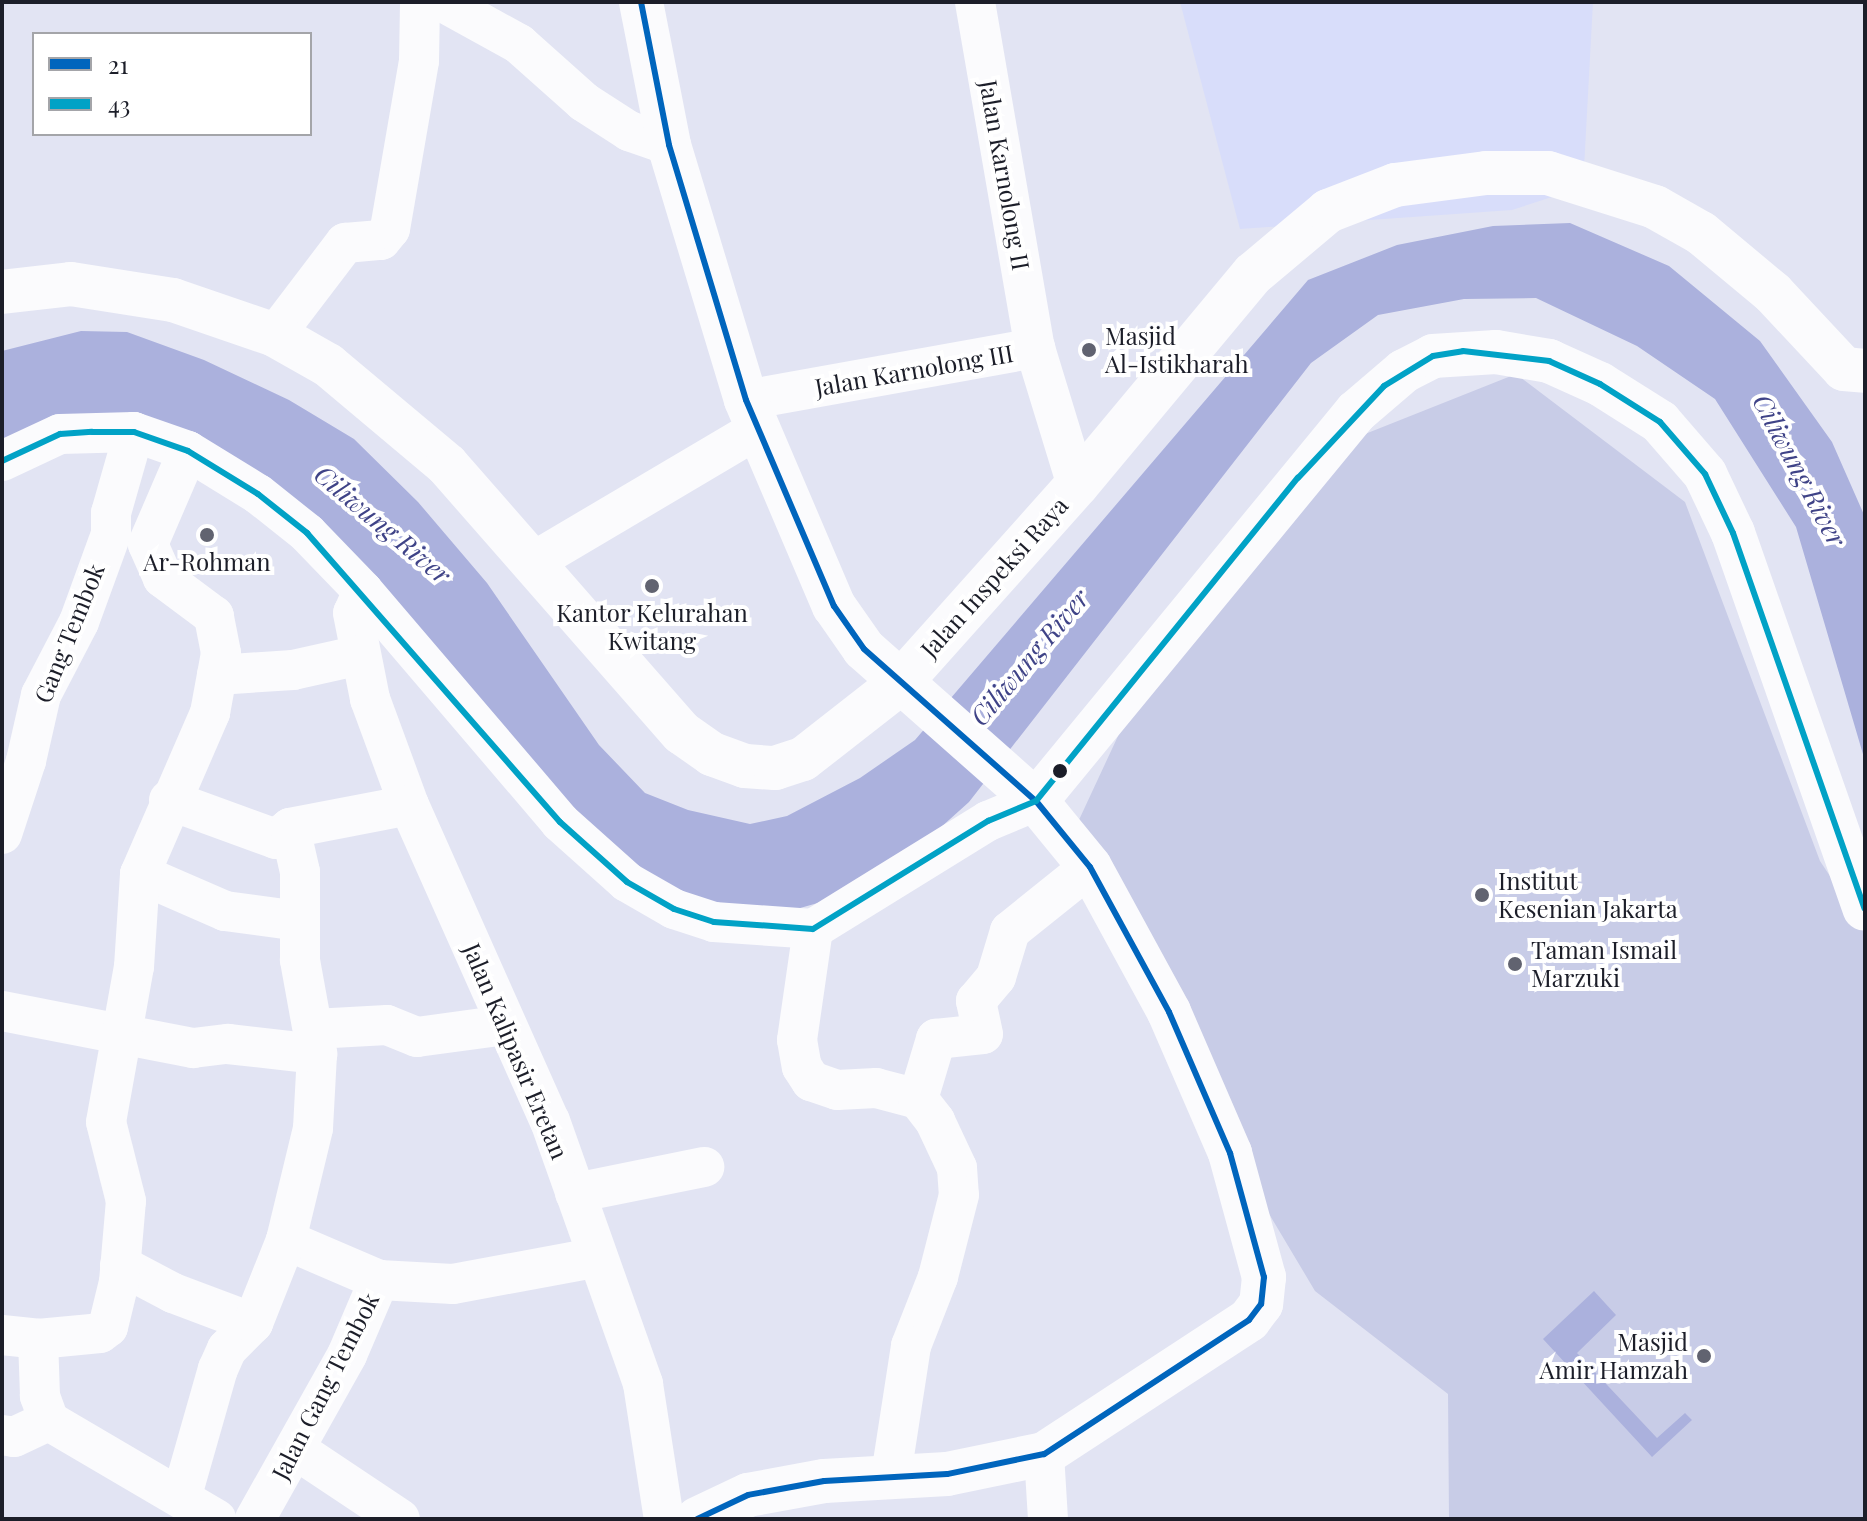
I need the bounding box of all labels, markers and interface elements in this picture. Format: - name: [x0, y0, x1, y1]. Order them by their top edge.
- legend: [32, 32, 312, 136]
- text: 21: [108, 48, 128, 80]
- street label: Jalan Karnolong II: [974, 78, 1036, 272]
- text: 43: [108, 88, 130, 120]
- place label: Masjid Al-Istikharah: [1105, 322, 1249, 378]
- street label: Jalan Karnolong III: [813, 338, 1015, 402]
- marker: Masjid Al-Istikharah: [1080, 341, 1098, 359]
- water label: Ciliwung River: [1747, 389, 1853, 551]
- water label: Ciliwung River: [309, 458, 457, 590]
- street label: Jalan Inspeksi Raya: [914, 491, 1074, 663]
- marker: Ar-Rohman: [198, 526, 216, 544]
- place label: Ar-Rohman: [143, 548, 271, 576]
- street label: Gang Tembok: [28, 559, 110, 707]
- marker: Kantor Kelurahan Kwitang: [643, 577, 661, 595]
- water label: Ciliwung River: [963, 583, 1095, 731]
- place label: Kantor Kelurahan Kwitang: [556, 599, 748, 655]
- unlabelled marker: [1052, 763, 1068, 779]
- place label: Institut Kesenian Jakarta: [1498, 867, 1678, 923]
- marker: Institut Kesenian Jakarta: [1473, 886, 1491, 904]
- place label: Taman Ismail Marzuki: [1531, 936, 1677, 992]
- street label: Jalan Kalipasir Eretan: [457, 939, 575, 1163]
- marker: Taman Ismail Marzuki: [1506, 955, 1524, 973]
- street label: Jalan Gang Tembok: [265, 1287, 385, 1485]
- place label: Masjid Amir Hamzah: [1539, 1328, 1688, 1384]
- marker: Masjid Amir Hamzah: [1695, 1347, 1713, 1365]

